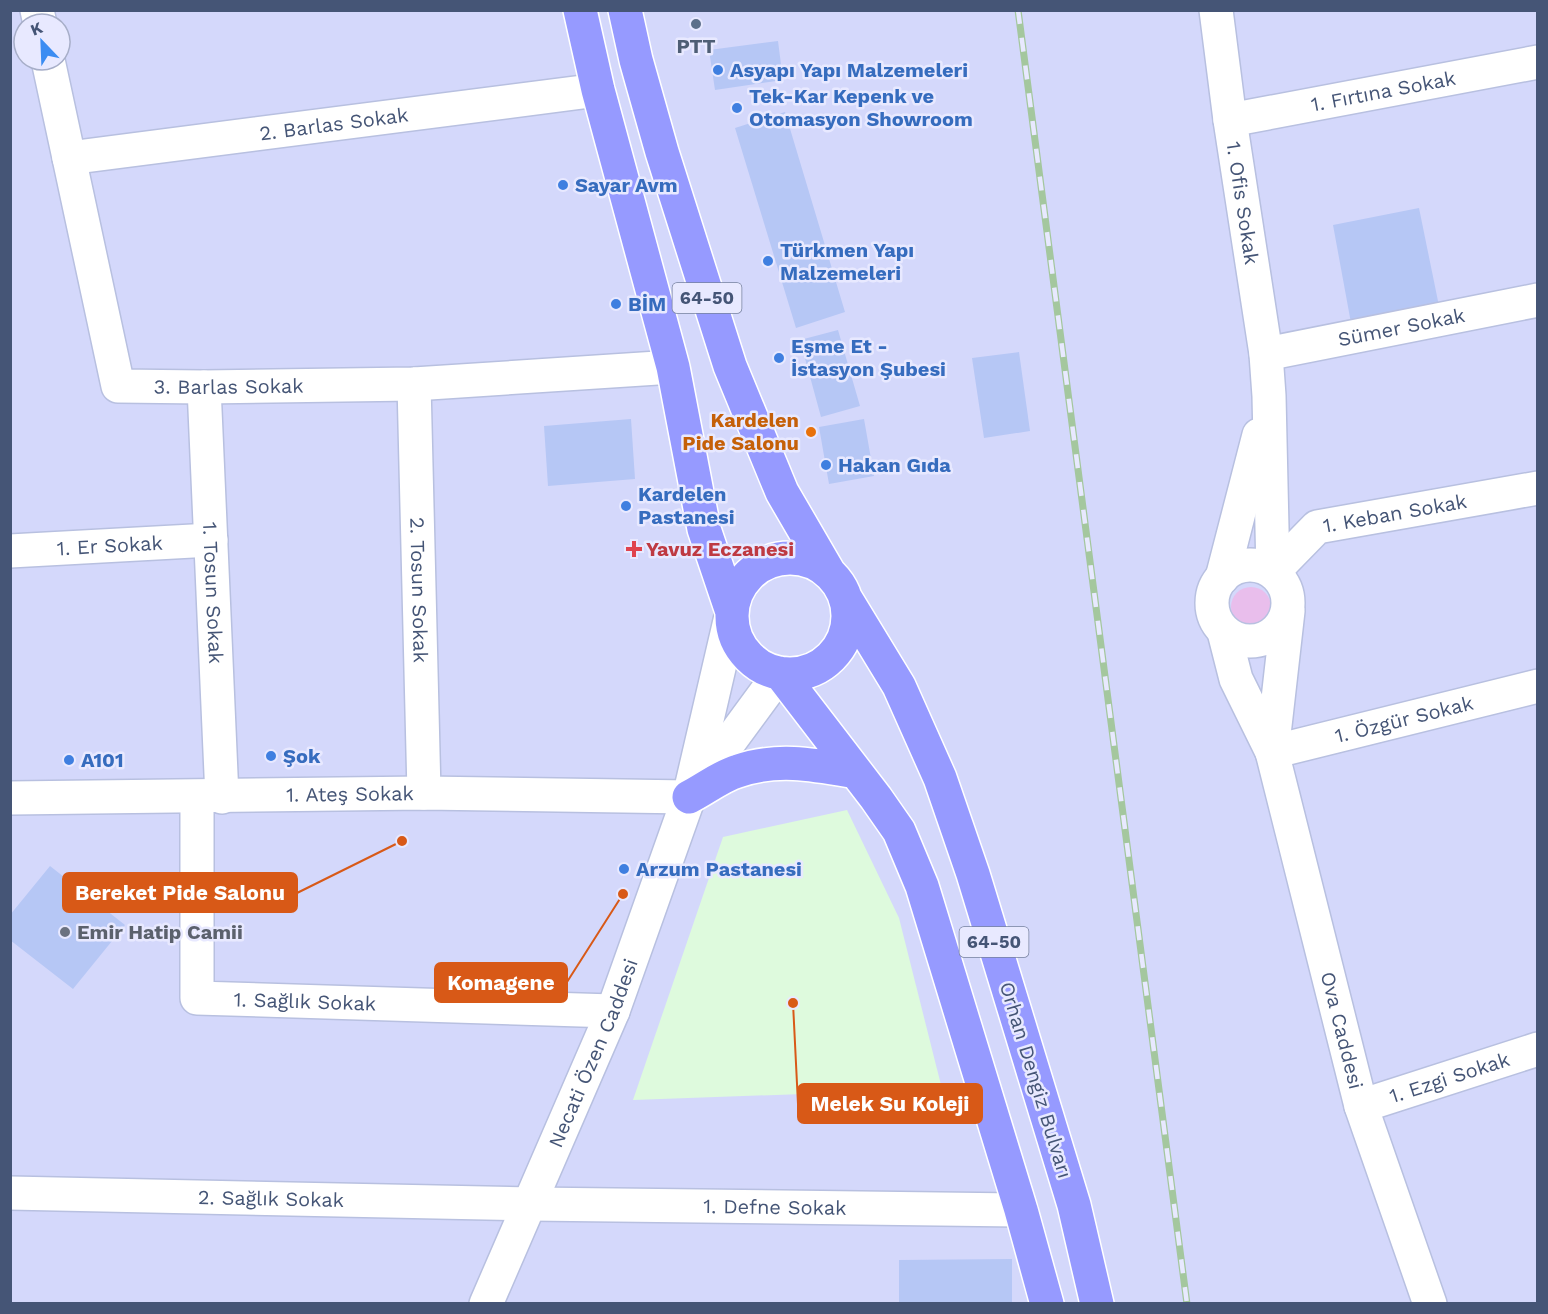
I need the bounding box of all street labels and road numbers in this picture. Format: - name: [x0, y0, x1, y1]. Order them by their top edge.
- street label: 1. Fırtına Sokak: [1309, 66, 1458, 116]
- street label: 2. Barlas Sokak: [258, 103, 410, 145]
- street label: 1. Ofis Sokak: [1221, 140, 1264, 266]
- road number: 64-50: [672, 283, 742, 313]
- street label: Sümer Sokak: [1336, 303, 1467, 351]
- street label: 3. Barlas Sokak: [153, 374, 304, 399]
- street label: 1. Keban Sokak: [1321, 489, 1469, 538]
- street label: 2. Tosun Sokak: [405, 517, 433, 663]
- street label: 1. Tosun Sokak: [198, 521, 228, 664]
- street label: 1. Er Sokak: [56, 531, 163, 560]
- street label: 1. Özgür Sokak: [1332, 691, 1476, 748]
- street label: 1. Ateş Sokak: [286, 781, 414, 807]
- road number: 64-50: [960, 927, 1028, 957]
- street label: Necati Özen Caddesi: [543, 955, 643, 1151]
- street label: Ova Caddesi: [1316, 969, 1368, 1092]
- street label: Orhan Dengiz Bulvarı: [995, 979, 1077, 1181]
- street label: 1. Sağlık Sokak: [233, 987, 376, 1016]
- street label: 1. Ezgi Sokak: [1386, 1047, 1513, 1108]
- street label: 2. Sağlık Sokak: [198, 1185, 344, 1212]
- street label: 1. Defne Sokak: [703, 1194, 847, 1220]

